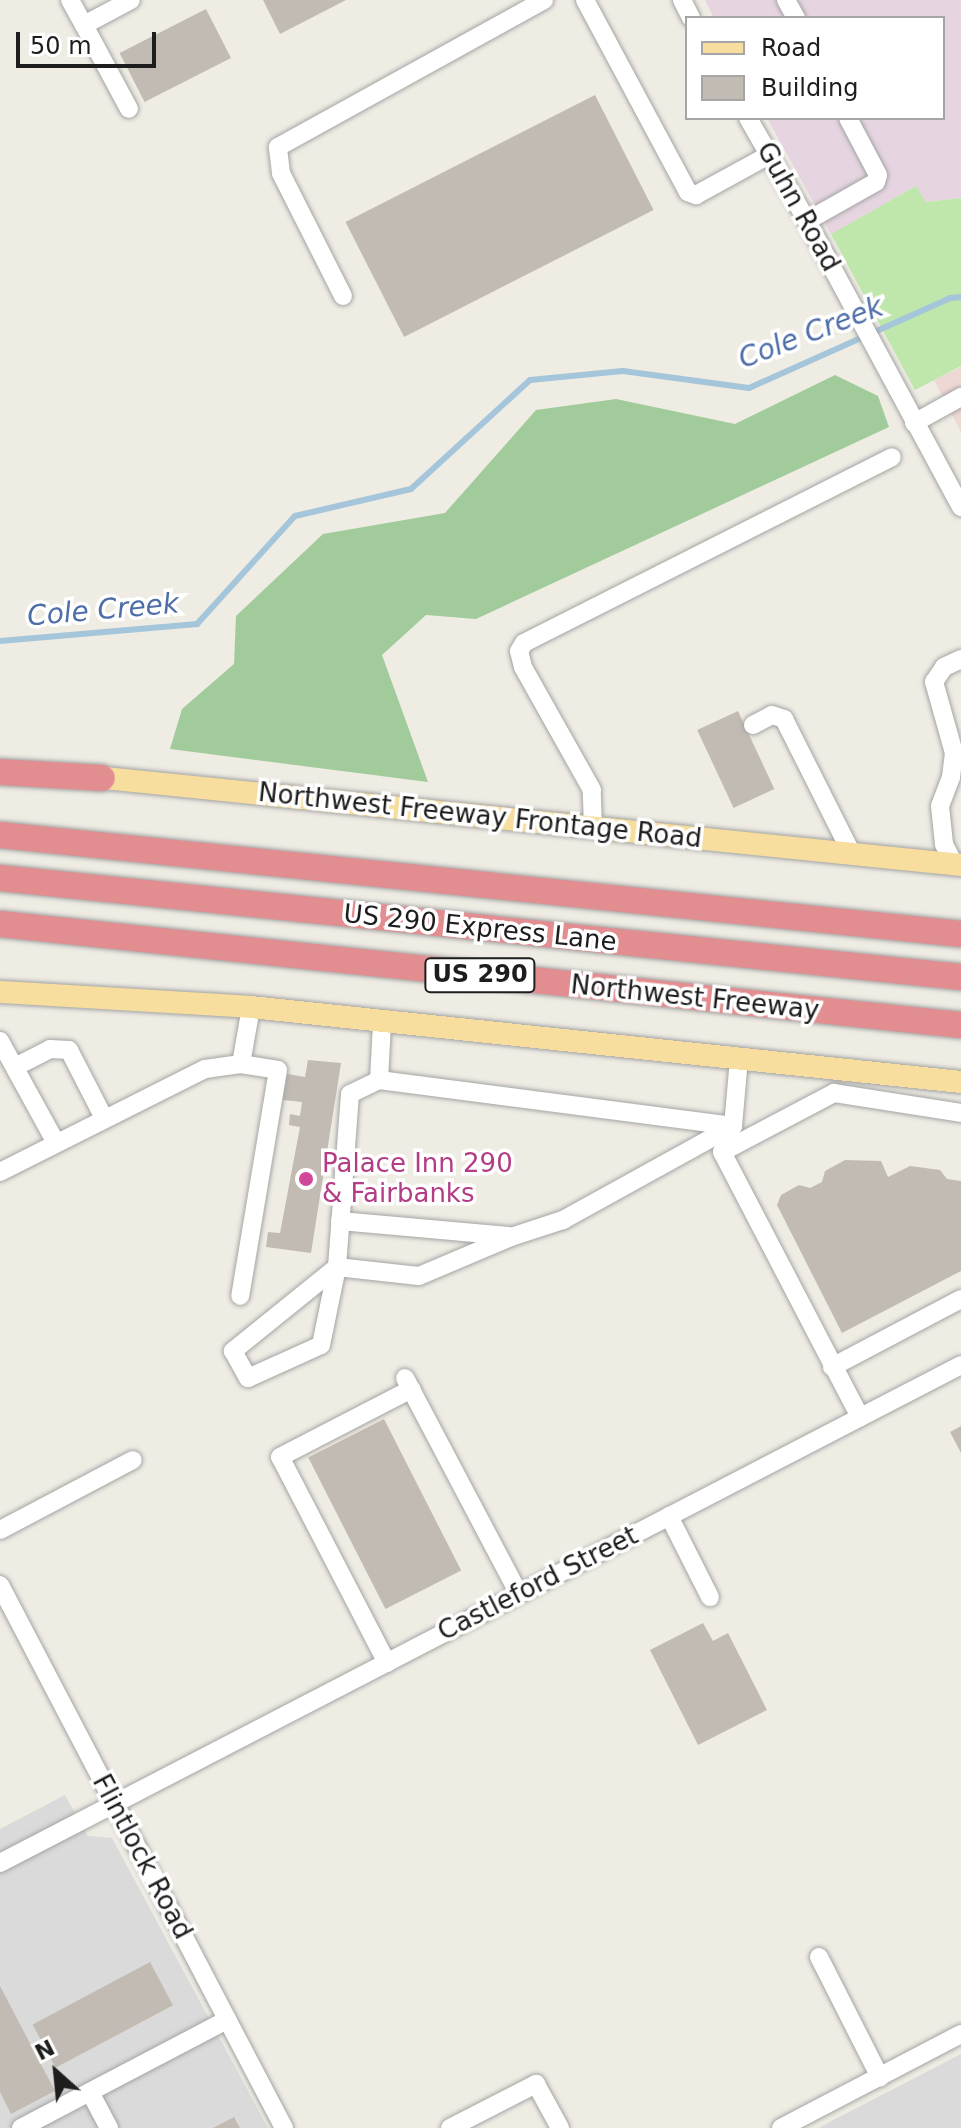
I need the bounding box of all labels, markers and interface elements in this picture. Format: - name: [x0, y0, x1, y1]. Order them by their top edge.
- scale bar: [20, 16, 160, 66]
- legend: [685, 16, 945, 120]
- text: 50 m: [30, 32, 92, 60]
- text: Road: [761, 34, 821, 62]
- text: Building: [761, 74, 858, 102]
- street label: Guhn Road: [750, 137, 846, 277]
- water label: Cole Creek: [734, 290, 888, 376]
- water label: Cole Creek: [26, 587, 180, 633]
- street label: Northwest Freeway Frontage Road: [257, 777, 703, 855]
- street label: US 290 Express Lane: [342, 898, 618, 958]
- road number: US 290: [424, 955, 536, 995]
- street label: Northwest Freeway: [569, 969, 821, 1027]
- place label: Palace Inn 290 & Fairbanks: [322, 1148, 513, 1210]
- marker: Palace Inn 290 & Fairbanks: [297, 1170, 315, 1188]
- street label: Castleford Street: [433, 1520, 643, 1648]
- street label: Flintlock Road: [85, 1769, 199, 1945]
- north arrow: [16, 2032, 96, 2112]
- text: N: [31, 2035, 59, 2065]

